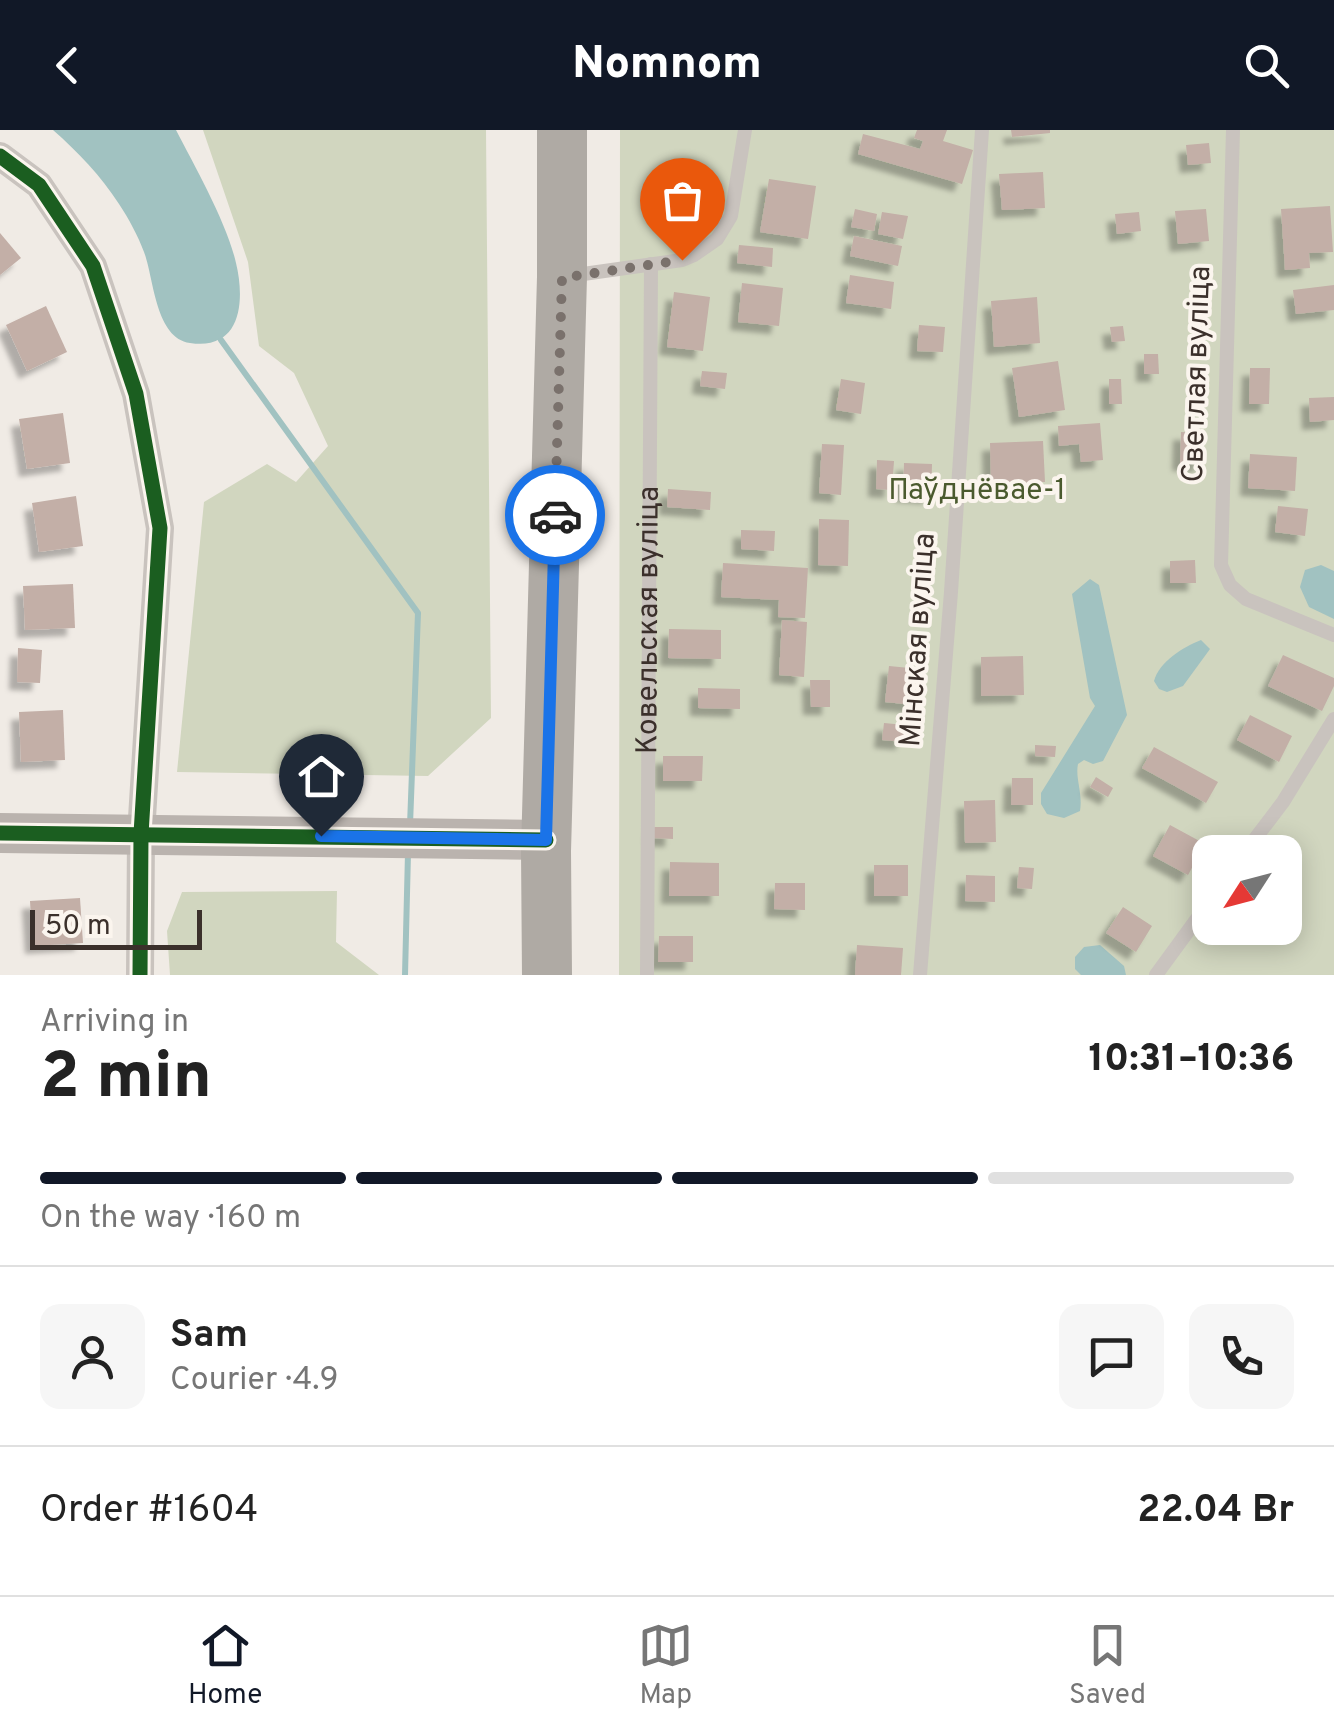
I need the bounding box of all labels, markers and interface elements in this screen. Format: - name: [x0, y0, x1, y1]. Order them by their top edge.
- text: Nomnom: [572, 37, 762, 94]
- icon: back: [40, 38, 95, 93]
- icon: search: [1239, 38, 1294, 93]
- pin: [640, 158, 725, 261]
- icon: bag: [655, 173, 710, 228]
- street label: Светлая вуліца: [1176, 265, 1220, 483]
- courier: [505, 465, 605, 565]
- park label: Паўднёвае-1: [888, 473, 1066, 510]
- street label: Ковельская вуліца: [630, 486, 668, 754]
- icon: car: [528, 488, 583, 543]
- street label: Мінская вуліца: [893, 532, 945, 748]
- pin: [279, 734, 364, 837]
- icon: home: [294, 749, 349, 804]
- north arrow: [1192, 835, 1302, 945]
- map controls: [1192, 835, 1302, 945]
- scale bar: [30, 905, 202, 950]
- text: 50 m: [45, 909, 111, 945]
- text: Arriving in: [40, 1003, 189, 1043]
- text: 10:31–10:36: [1088, 1036, 1294, 1085]
- text: 2 min: [40, 1039, 212, 1121]
- text: On the way · 160 m: [40, 1199, 301, 1239]
- button: person: [40, 1304, 145, 1409]
- button: chat: [1059, 1304, 1164, 1409]
- button: phone: [1189, 1304, 1294, 1409]
- text: Sam: [170, 1312, 248, 1361]
- text: Courier · 4.9: [170, 1361, 339, 1401]
- text: Order #1604: [40, 1487, 258, 1536]
- text: 22.04 Br: [1137, 1487, 1294, 1536]
- tab: Home: [188, 1618, 262, 1714]
- tab: Map: [638, 1618, 693, 1714]
- tab: Saved: [1069, 1618, 1146, 1714]

